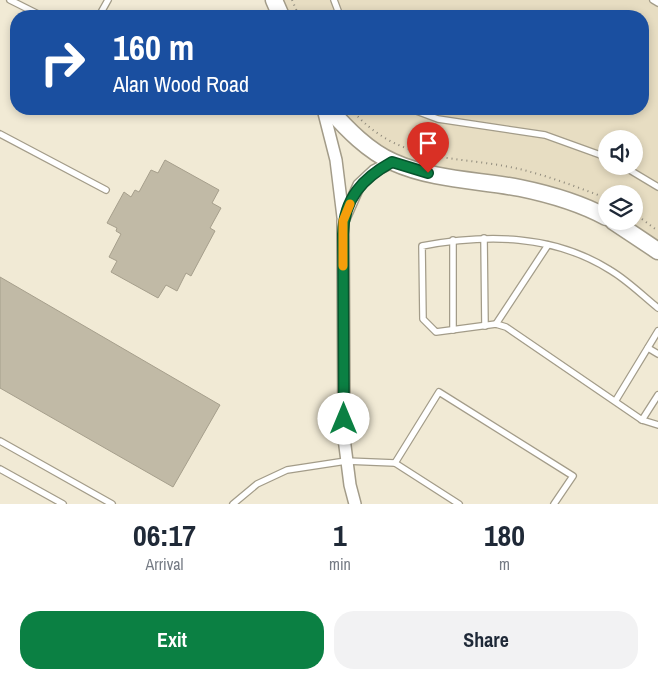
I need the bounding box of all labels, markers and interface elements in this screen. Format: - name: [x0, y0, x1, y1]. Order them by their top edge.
- text: 160 m: [113, 24, 194, 71]
- icon: right: [30, 30, 95, 95]
- text: Alan Wood Road: [113, 69, 249, 99]
- pin: [407, 122, 449, 173]
- icon: arrive: [414, 129, 442, 157]
- map controls: [598, 130, 643, 230]
- button: sound: [598, 130, 643, 175]
- button: layers: [598, 185, 643, 230]
- position arrow: [317, 392, 369, 444]
- text: 06:17: [133, 515, 196, 555]
- text: 1: [333, 515, 347, 555]
- text: 180: [484, 515, 525, 555]
- text: Arrival: [146, 553, 183, 575]
- text: min: [329, 553, 351, 575]
- text: m: [499, 553, 510, 575]
- button: Exit: [20, 611, 324, 669]
- button: Share: [334, 611, 638, 669]

